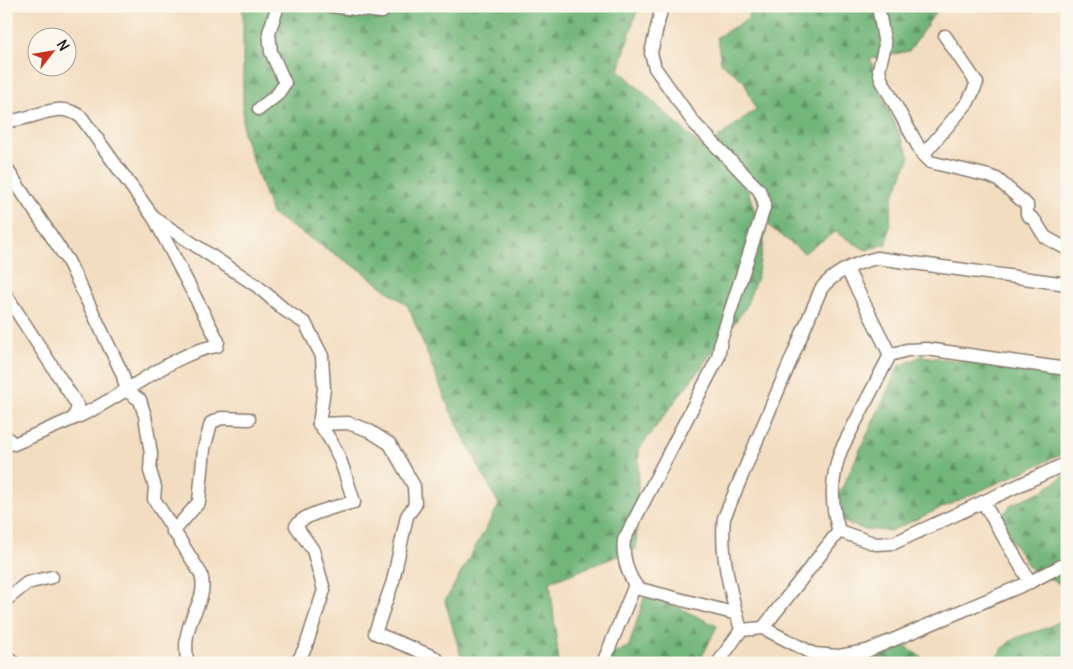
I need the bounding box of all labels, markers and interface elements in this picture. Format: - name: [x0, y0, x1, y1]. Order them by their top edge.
- north arrow: [28, 28, 78, 78]
- text: N: [53, 37, 73, 54]

